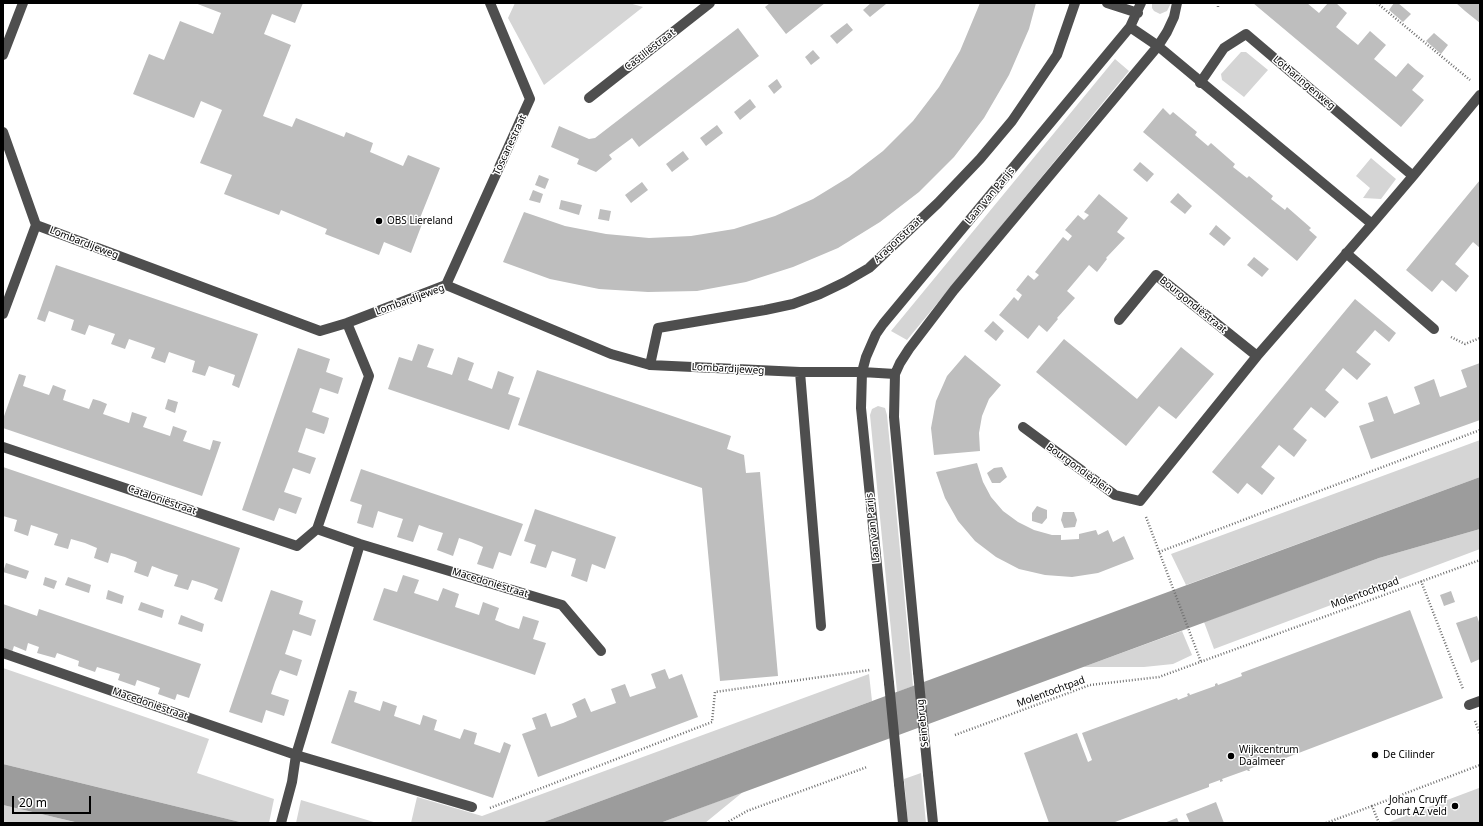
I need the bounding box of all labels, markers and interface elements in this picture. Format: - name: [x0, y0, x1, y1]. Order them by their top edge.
- street label: Castiliëstraat: [622, 27, 678, 73]
- street label: Lotharingenweg: [1271, 54, 1337, 112]
- street label: Toscanestraat: [491, 113, 529, 177]
- street label: Laan van Parijs: [963, 165, 1017, 227]
- place label: OBS Liereland: [387, 215, 453, 227]
- street label: Aragonstraat: [871, 215, 925, 265]
- marker: OBS Liereland: [374, 216, 384, 226]
- street label: Lombardijeweg: [48, 224, 120, 262]
- street label: Bourgondiëstraat: [1157, 274, 1229, 336]
- street label: Lombardijeweg: [374, 282, 446, 318]
- street label: Lombardijeweg: [691, 361, 765, 377]
- street label: Bourgondiëplein: [1044, 441, 1114, 497]
- street label: Cataloniëstraat: [126, 483, 198, 517]
- street label: Laan van Parijs: [863, 492, 883, 564]
- street label: Macedoniëstraat: [451, 566, 529, 600]
- street label: Molentochtpad: [1329, 575, 1401, 611]
- street label: Molentochtpad: [1015, 674, 1087, 710]
- street label: Macedoniëstraat: [111, 685, 189, 723]
- street label: Seinebrug: [915, 698, 931, 748]
- place label: Wijkcentrum Daalmeer: [1239, 744, 1299, 768]
- place label: De Cilinder: [1383, 749, 1435, 761]
- marker: De Cilinder: [1370, 750, 1380, 760]
- marker: Wijkcentrum Daalmeer: [1226, 751, 1236, 761]
- scale bar: [14, 788, 93, 814]
- text: 20 m: [19, 794, 47, 811]
- place label: Johan Cruyff Court AZ veld: [1384, 794, 1447, 818]
- marker: Johan Cruyff Court AZ veld: [1450, 801, 1460, 811]

